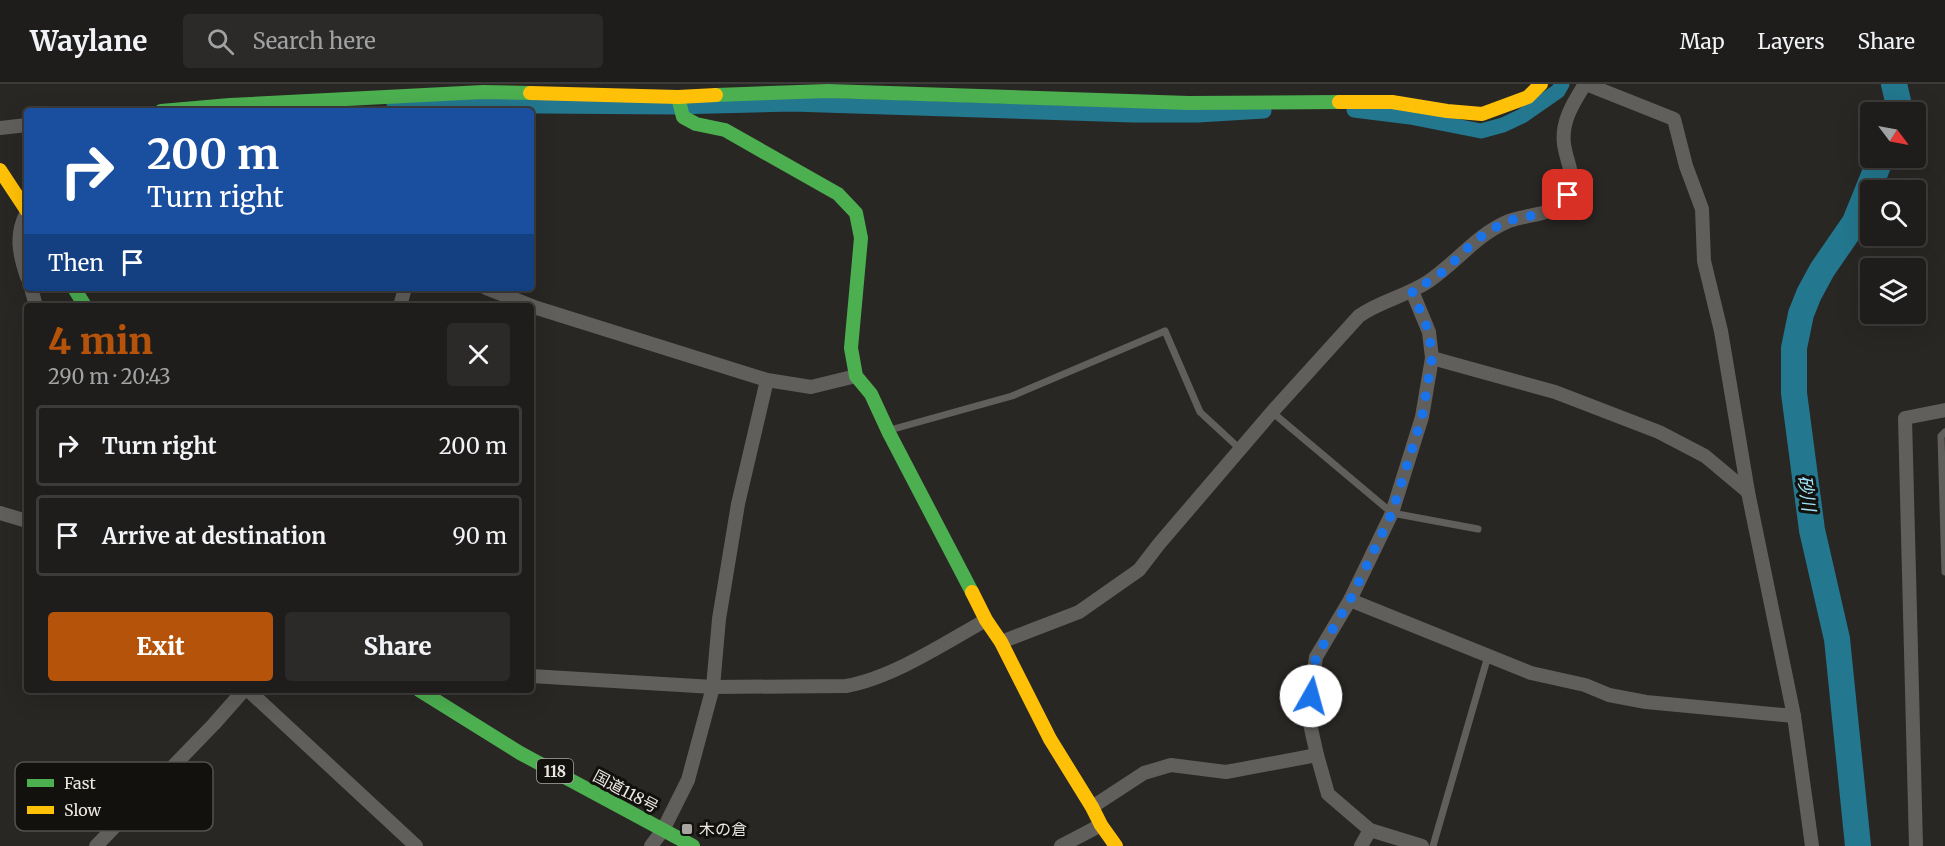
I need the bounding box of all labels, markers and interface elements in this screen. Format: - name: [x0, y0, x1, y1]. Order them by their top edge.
- search box: [183, 14, 603, 68]
- text: Waylane: [30, 23, 147, 59]
- icon: search: [204, 25, 237, 58]
- text: Search here: [252, 27, 376, 55]
- text: Map: [1680, 28, 1725, 55]
- text: Layers: [1758, 28, 1825, 55]
- text: Share: [1858, 28, 1915, 55]
- north arrow: [1860, 102, 1926, 168]
- map controls: [1860, 102, 1926, 324]
- text: 200 m: [147, 128, 279, 180]
- icon: right: [48, 132, 126, 210]
- pin: [1542, 169, 1593, 220]
- icon: arrive: [1551, 178, 1584, 211]
- text: Turn right: [147, 180, 284, 214]
- button: search: [1860, 180, 1926, 246]
- icon: arrive: [116, 246, 149, 279]
- text: Then: [48, 249, 104, 277]
- button: layers: [1860, 258, 1926, 324]
- text: 4 min: [48, 319, 153, 364]
- button: close: [447, 323, 510, 386]
- text: 290 m · 20:43: [48, 364, 171, 389]
- icon: right: [51, 429, 84, 462]
- text: Turn right: [102, 432, 216, 460]
- text: 200 m: [439, 432, 507, 460]
- water label: 砂川: [1793, 474, 1821, 514]
- icon: arrive: [51, 519, 84, 552]
- text: Arrive at destination: [102, 522, 326, 550]
- text: 90 m: [452, 522, 507, 550]
- button: Exit: [48, 612, 273, 681]
- button: Share: [285, 612, 510, 681]
- position arrow: [1279, 664, 1343, 728]
- road number: 118: [537, 759, 573, 783]
- legend: [15, 762, 213, 831]
- street label: 国道118号: [590, 765, 662, 817]
- text: Fast: [64, 773, 97, 793]
- text: Slow: [64, 800, 102, 820]
- place label: 木の倉: [699, 819, 747, 839]
- marker: 木の倉: [680, 822, 694, 836]

